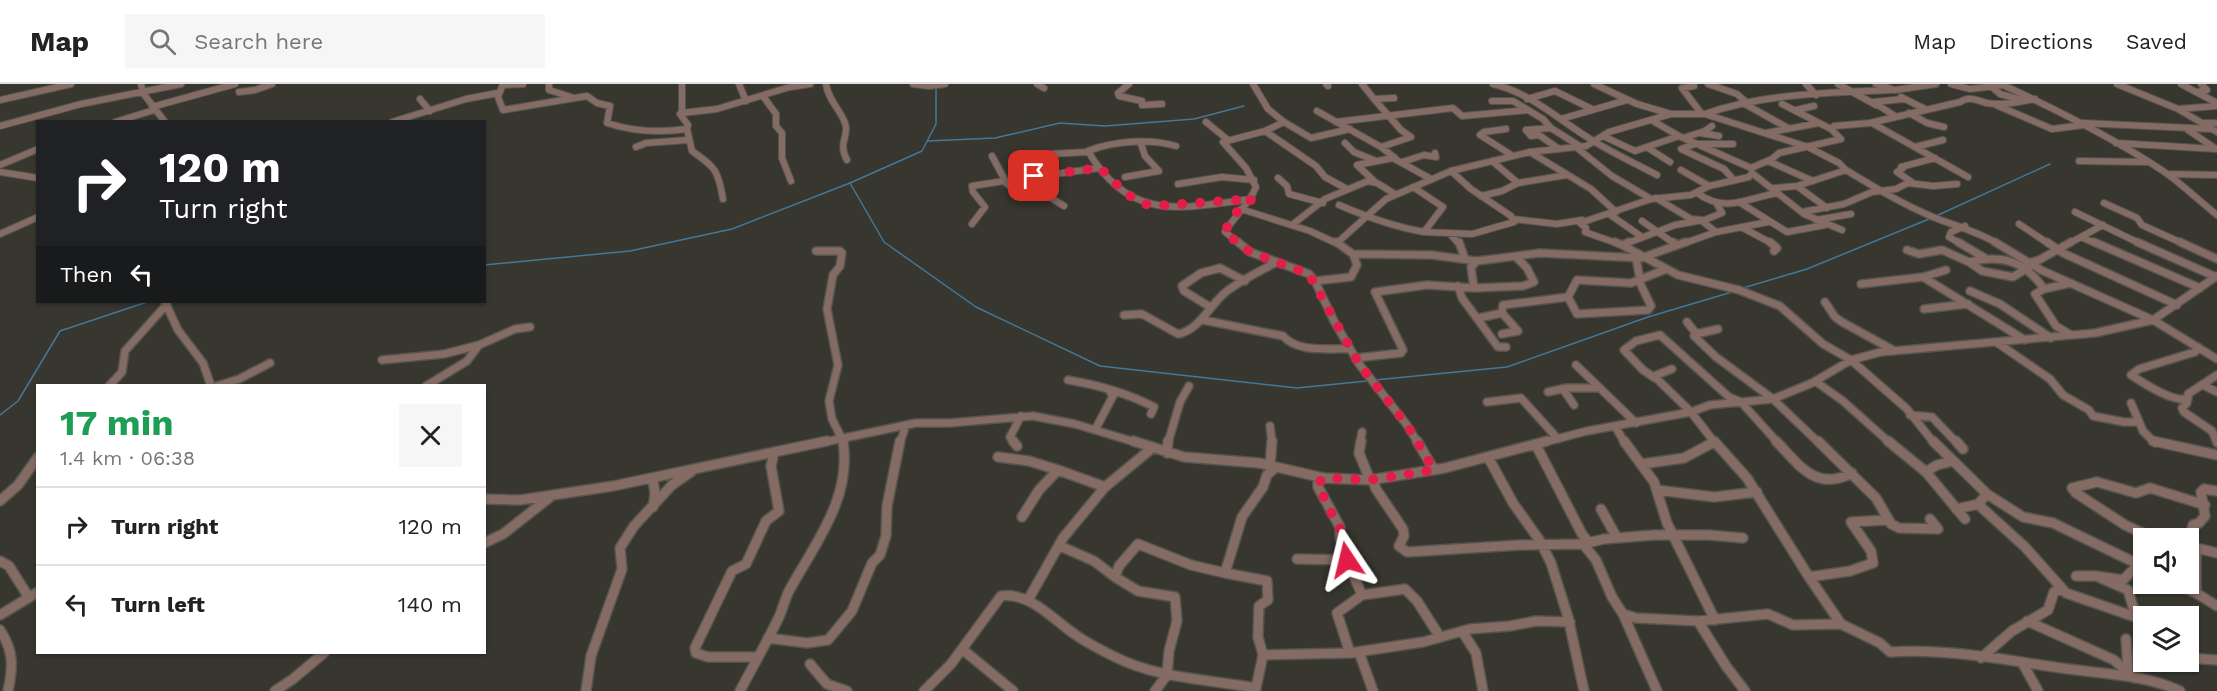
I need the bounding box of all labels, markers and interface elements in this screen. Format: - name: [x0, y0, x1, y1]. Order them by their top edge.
- search box: [125, 14, 545, 68]
- text: Map: [30, 25, 89, 58]
- icon: search: [146, 25, 179, 58]
- text: Search here: [194, 29, 323, 54]
- text: Map: [1913, 29, 1956, 54]
- text: Directions: [1989, 29, 2093, 54]
- text: Saved: [2126, 29, 2187, 54]
- text: 120 m: [159, 143, 281, 192]
- icon: right: [60, 144, 138, 222]
- pin: [1008, 150, 1059, 201]
- icon: arrive: [1017, 159, 1050, 192]
- text: Turn right: [159, 193, 288, 225]
- icon: left: [125, 258, 158, 291]
- text: Then: [60, 262, 113, 287]
- text: 17 min: [60, 402, 174, 444]
- button: close: [399, 404, 462, 467]
- text: 1.4 km · 06:38: [60, 446, 195, 470]
- icon: right: [60, 510, 93, 543]
- text: Turn right: [111, 514, 218, 539]
- text: 120 m: [398, 514, 462, 539]
- position arrow: [1315, 528, 1379, 592]
- map controls: [2133, 528, 2199, 672]
- button: sound: [2133, 528, 2199, 594]
- icon: left: [60, 588, 93, 621]
- text: Turn left: [111, 592, 205, 617]
- text: 140 m: [398, 592, 462, 617]
- button: layers: [2133, 606, 2199, 672]

